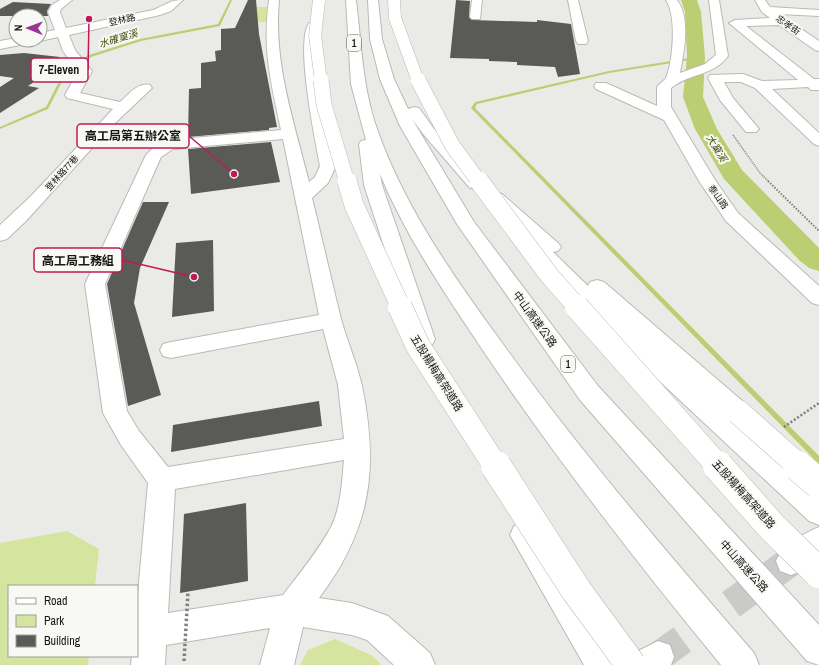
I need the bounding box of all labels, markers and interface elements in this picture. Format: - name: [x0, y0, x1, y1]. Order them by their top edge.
- north arrow: [8, 8, 48, 48]
- street label: 登林路: [108, 11, 136, 29]
- street label: 忠孝街: [773, 12, 803, 38]
- text: N: [11, 24, 25, 31]
- water label: 水確窠溪: [97, 26, 141, 51]
- road number: 1: [347, 35, 361, 51]
- callout: 7-Eleven: [31, 58, 88, 82]
- text: 7-Eleven: [39, 62, 79, 78]
- callout: 高工局第五辦公室: [77, 124, 189, 148]
- text: 高工局第五辦公室: [85, 128, 181, 144]
- water label: 大窠溪: [703, 132, 731, 166]
- street label: 登林路77巷: [43, 153, 81, 193]
- street label: 泰山路: [705, 183, 731, 211]
- callout: 高工局工務組: [34, 248, 122, 272]
- text: 高工局工務組: [42, 253, 114, 269]
- street label: 中山高速公路: [510, 288, 560, 350]
- street label: 五股楊梅高架道路: [408, 332, 466, 414]
- road number: 1: [561, 356, 575, 372]
- street label: 五股楊梅高架道路: [709, 457, 779, 531]
- street label: 中山高速公路: [717, 537, 771, 595]
- legend: [8, 585, 138, 657]
- text: Road: [44, 593, 68, 609]
- text: Park: [44, 613, 64, 629]
- text: Building: [44, 633, 81, 649]

